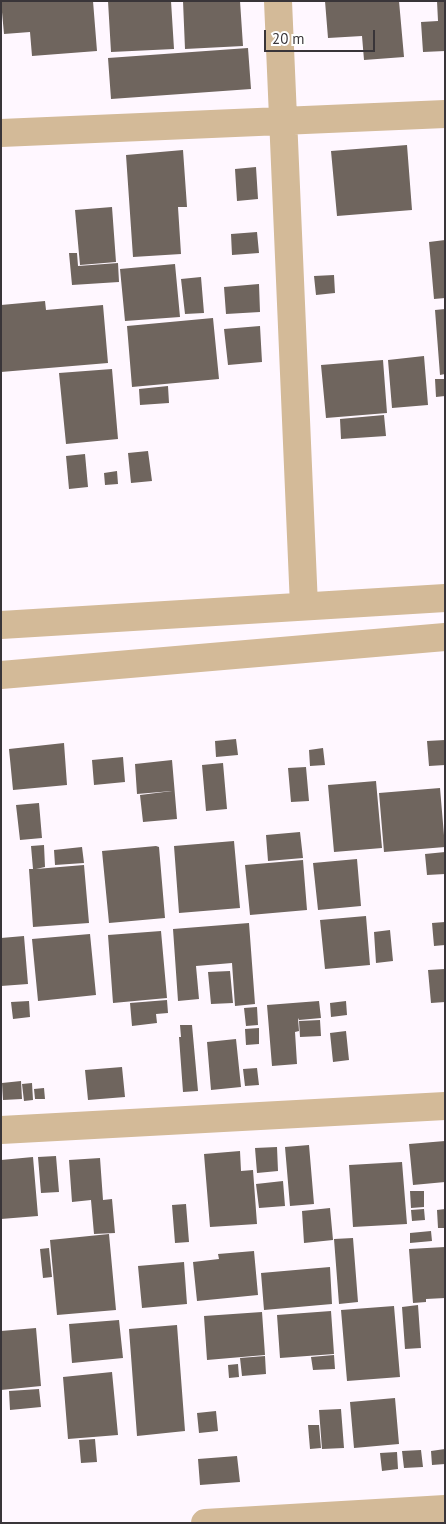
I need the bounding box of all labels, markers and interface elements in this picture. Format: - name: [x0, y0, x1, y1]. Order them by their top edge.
- scale bar: [266, 20, 377, 52]
- text: 20 m: [272, 29, 305, 48]

